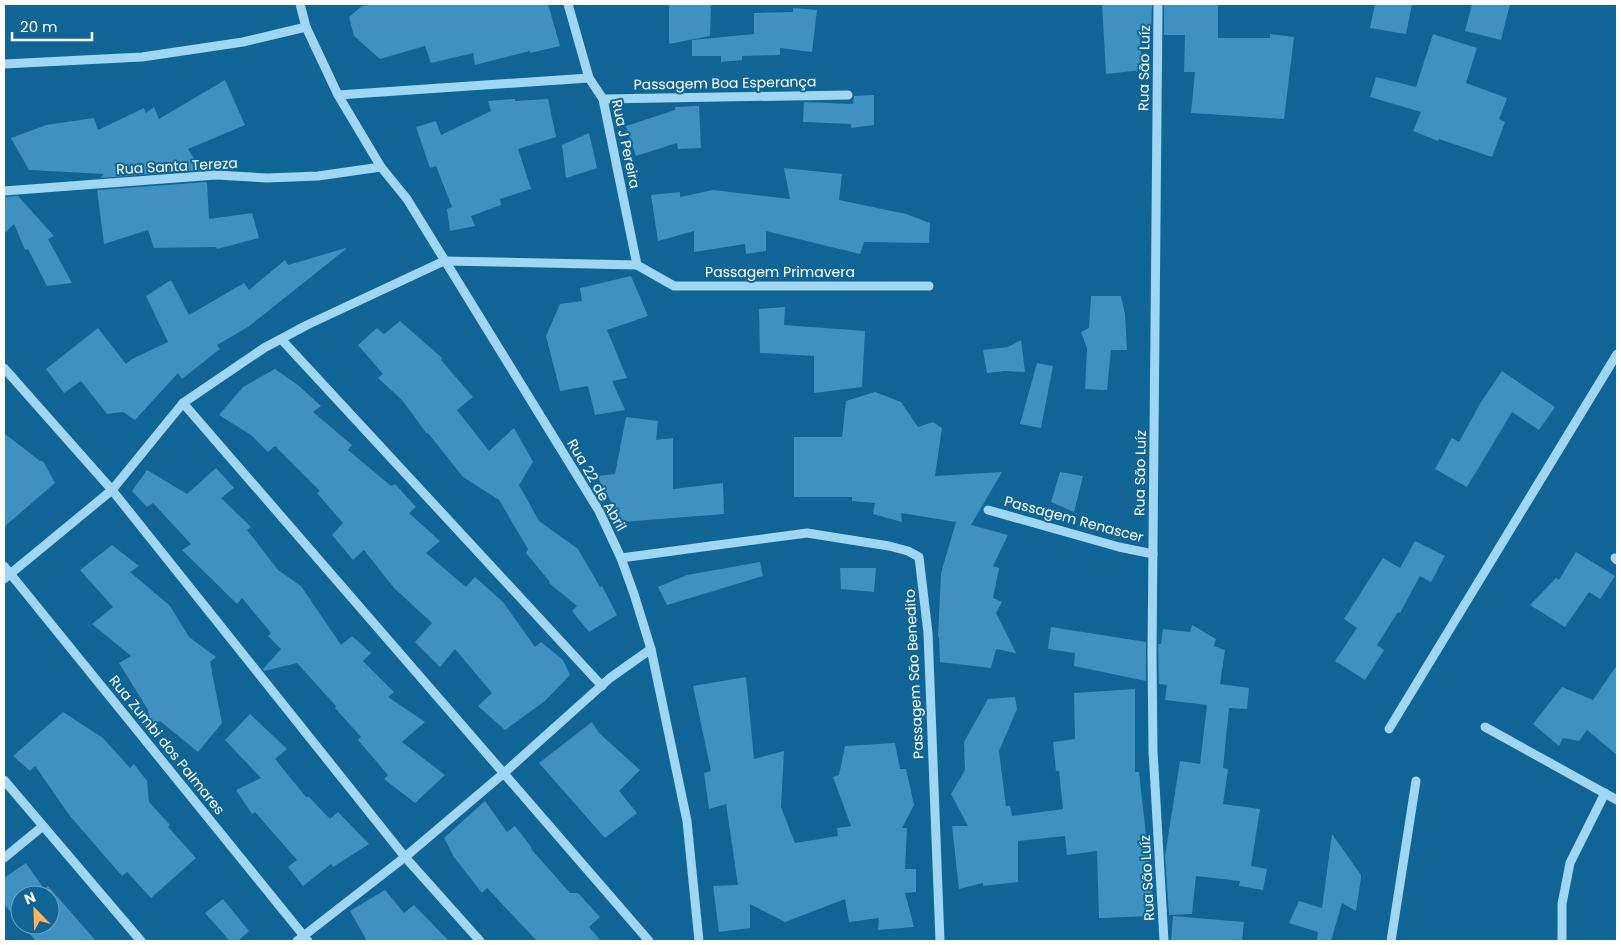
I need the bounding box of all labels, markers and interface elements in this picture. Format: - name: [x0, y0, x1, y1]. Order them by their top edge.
- scale bar: [12, 10, 92, 42]
- text: 20 m: [20, 16, 58, 37]
- street label: Rua São Luíz: [1133, 25, 1155, 111]
- street label: Passagem Boa Esperança: [633, 71, 817, 95]
- street label: Rua J Pereira: [607, 98, 645, 190]
- street label: Rua Santa Tereza: [116, 153, 238, 179]
- street label: Passagem Primavera: [705, 262, 855, 282]
- street label: Rua São Luíz: [1129, 430, 1151, 516]
- street label: Rua 22 de Abril: [562, 435, 632, 535]
- street label: Passagem Renascer: [1002, 491, 1146, 547]
- street label: Passagem São Benedito: [900, 588, 928, 760]
- street label: Rua Zumbi dos Palmares: [105, 671, 229, 819]
- street label: Rua São Luíz: [1135, 835, 1159, 921]
- north arrow: [10, 885, 60, 935]
- text: N: [21, 887, 39, 909]

